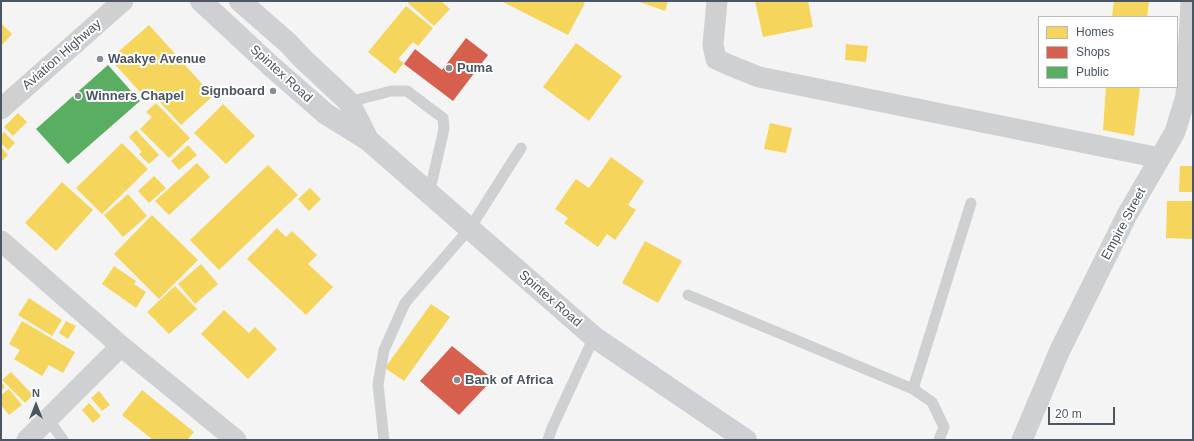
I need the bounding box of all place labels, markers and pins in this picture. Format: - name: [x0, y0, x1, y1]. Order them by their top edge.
- place label: Waakye Avenue: [108, 51, 206, 67]
- marker: Waakye Avenue: [95, 54, 105, 64]
- place label: Puma: [457, 60, 492, 76]
- marker: Puma: [444, 63, 454, 73]
- place label: Signboard: [201, 83, 265, 99]
- marker: Signboard: [268, 86, 278, 96]
- place label: Winners Chapel: [86, 88, 184, 104]
- marker: Winners Chapel: [73, 91, 83, 101]
- place label: Bank of Africa: [465, 372, 553, 388]
- marker: Bank of Africa: [452, 375, 462, 385]

